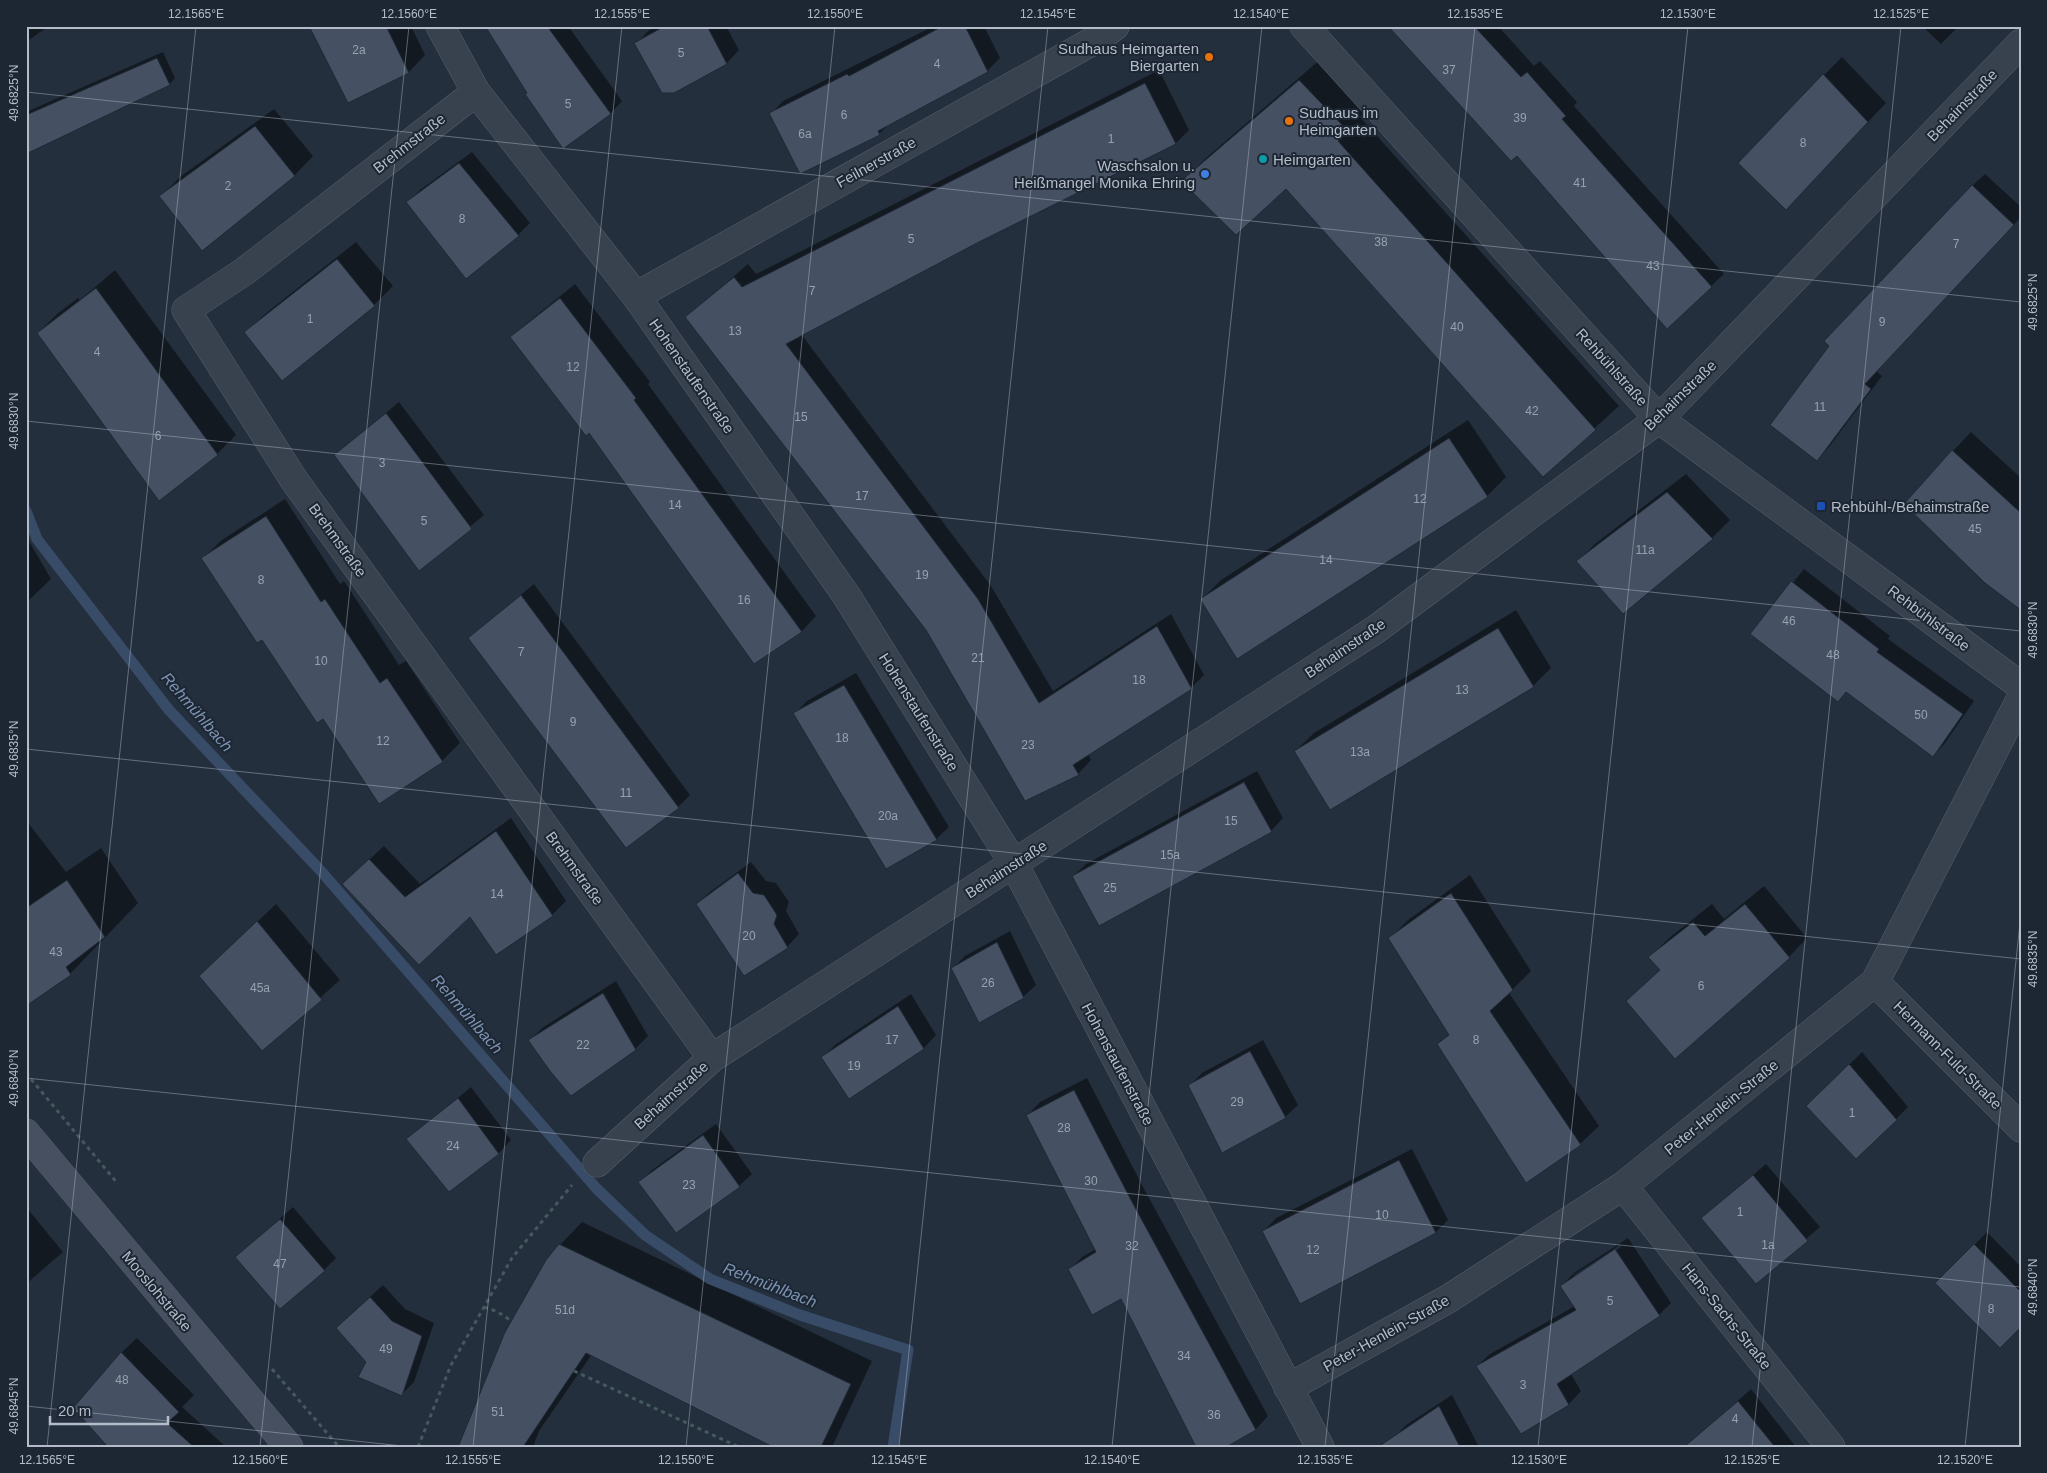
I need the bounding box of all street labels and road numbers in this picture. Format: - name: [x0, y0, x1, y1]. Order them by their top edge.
- street label: Behaimstraße: [1923, 66, 2001, 144]
- street label: Brehmstraße: [370, 110, 448, 176]
- street label: Feilnerstraße: [833, 133, 919, 191]
- street label: Hohenstaufenstraße: [646, 315, 738, 437]
- street label: Rehbühlstraße: [1573, 325, 1651, 409]
- street label: Behaimstraße: [1641, 356, 1719, 434]
- street label: Brehmstraße: [306, 500, 370, 580]
- street label: Rehbühlstraße: [1885, 582, 1973, 654]
- street label: Behaimstraße: [1302, 615, 1388, 681]
- street label: Hohenstaufenstraße: [876, 650, 962, 774]
- street label: Brehmstraße: [543, 828, 607, 908]
- street label: Behaimstraße: [962, 836, 1050, 902]
- street label: Hermann-Fuld-Straße: [1890, 997, 2006, 1113]
- street label: Hohenstaufenstraße: [1079, 1000, 1157, 1128]
- street label: Peter-Henlein-Straße: [1661, 1056, 1781, 1158]
- street label: Behaimstraße: [631, 1057, 711, 1133]
- street label: Mooslohstraße: [119, 1248, 195, 1334]
- street label: Hans-Sachs-Straße: [1679, 1259, 1775, 1373]
- street label: Peter-Henlein-Straße: [1320, 1291, 1452, 1375]

